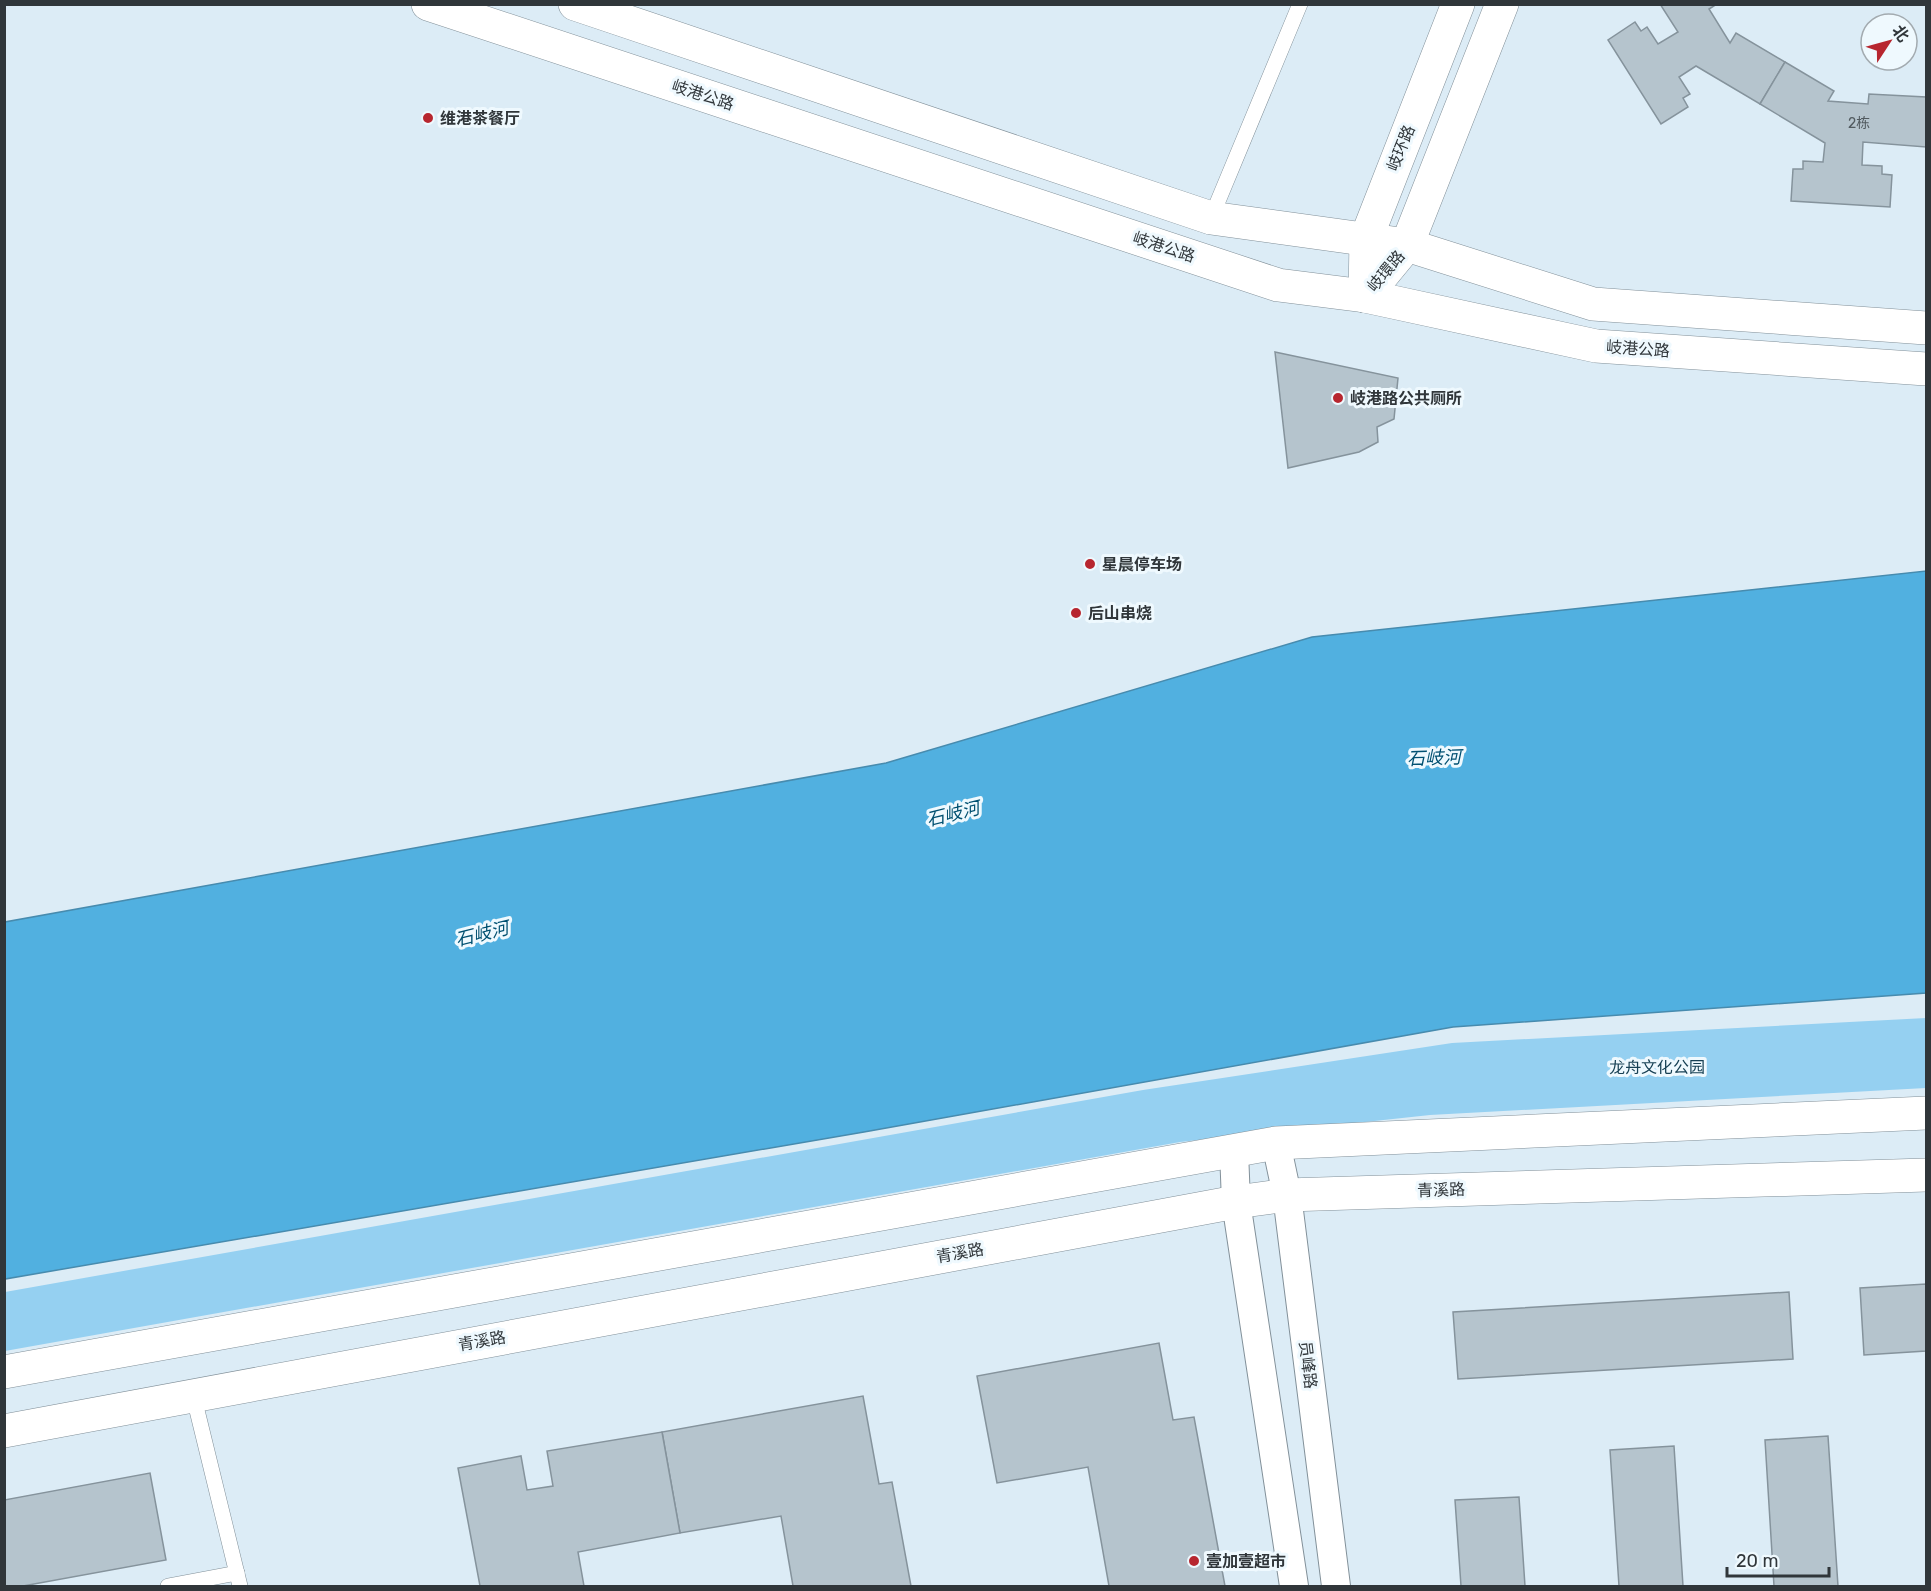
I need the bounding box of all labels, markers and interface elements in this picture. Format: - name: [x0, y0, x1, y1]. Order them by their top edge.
- north arrow: [1859, 12, 1919, 72]
- text: 北: [1888, 21, 1913, 46]
- street label: 岐港公路: [670, 76, 736, 114]
- place label: 维港茶餐厅: [440, 109, 520, 128]
- marker: 维港茶餐厅: [421, 111, 435, 125]
- house number: 2栋: [1848, 115, 1870, 132]
- street label: 岐环路: [1383, 122, 1419, 174]
- street label: 岐港公路: [1131, 228, 1197, 266]
- street label: 岐環路: [1363, 247, 1409, 295]
- street label: 岐港公路: [1605, 337, 1671, 361]
- place label: 岐港路公共厕所: [1350, 389, 1462, 408]
- marker: 岐港路公共厕所: [1331, 391, 1345, 405]
- place label: 星晨停车场: [1102, 555, 1182, 574]
- marker: 星晨停车场: [1083, 557, 1097, 571]
- place label: 后山串烧: [1088, 604, 1152, 623]
- marker: 后山串烧: [1069, 606, 1083, 620]
- water label: 石岐河: [1407, 746, 1464, 770]
- water label: 石岐河: [924, 796, 985, 831]
- water label: 石岐河: [453, 916, 514, 951]
- park label: 龙舟文化公园: [1609, 1058, 1705, 1077]
- street label: 青溪路: [1417, 1180, 1465, 1200]
- street label: 青溪路: [935, 1239, 985, 1267]
- street label: 青溪路: [457, 1327, 507, 1355]
- street label: 员峰路: [1296, 1340, 1320, 1390]
- scale bar: [1727, 1540, 1829, 1578]
- text: 20 m: [1736, 1550, 1778, 1572]
- place label: 壹加壹超市: [1206, 1552, 1286, 1571]
- marker: 壹加壹超市: [1187, 1554, 1201, 1568]

